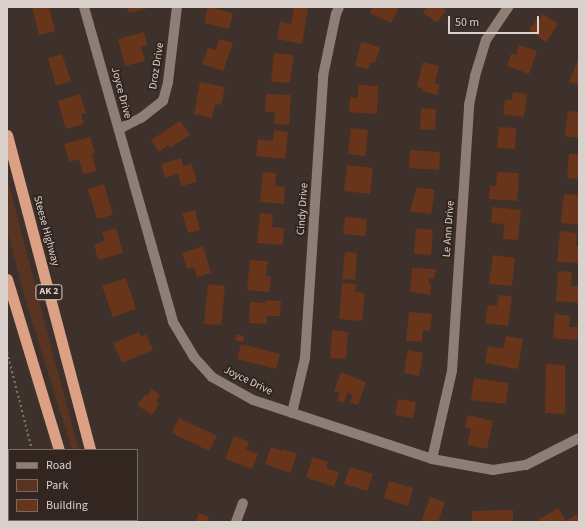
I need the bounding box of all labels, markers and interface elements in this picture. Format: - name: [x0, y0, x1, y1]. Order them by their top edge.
- scale bar: [450, 8, 541, 34]
- text: 50 m: [455, 14, 479, 31]
- street label: Droz Drive: [147, 42, 167, 90]
- street label: Joyce Drive: [108, 66, 134, 120]
- street label: Cindy Drive: [295, 182, 311, 236]
- street label: Steese Highway: [30, 194, 62, 268]
- street label: Le Ann Drive: [440, 200, 458, 258]
- road number: AK 2: [35, 284, 63, 300]
- street label: Joyce Drive: [221, 364, 275, 398]
- legend: [8, 449, 138, 521]
- text: Road: [46, 457, 72, 474]
- text: Park: [46, 477, 68, 494]
- text: Building: [46, 497, 88, 514]

